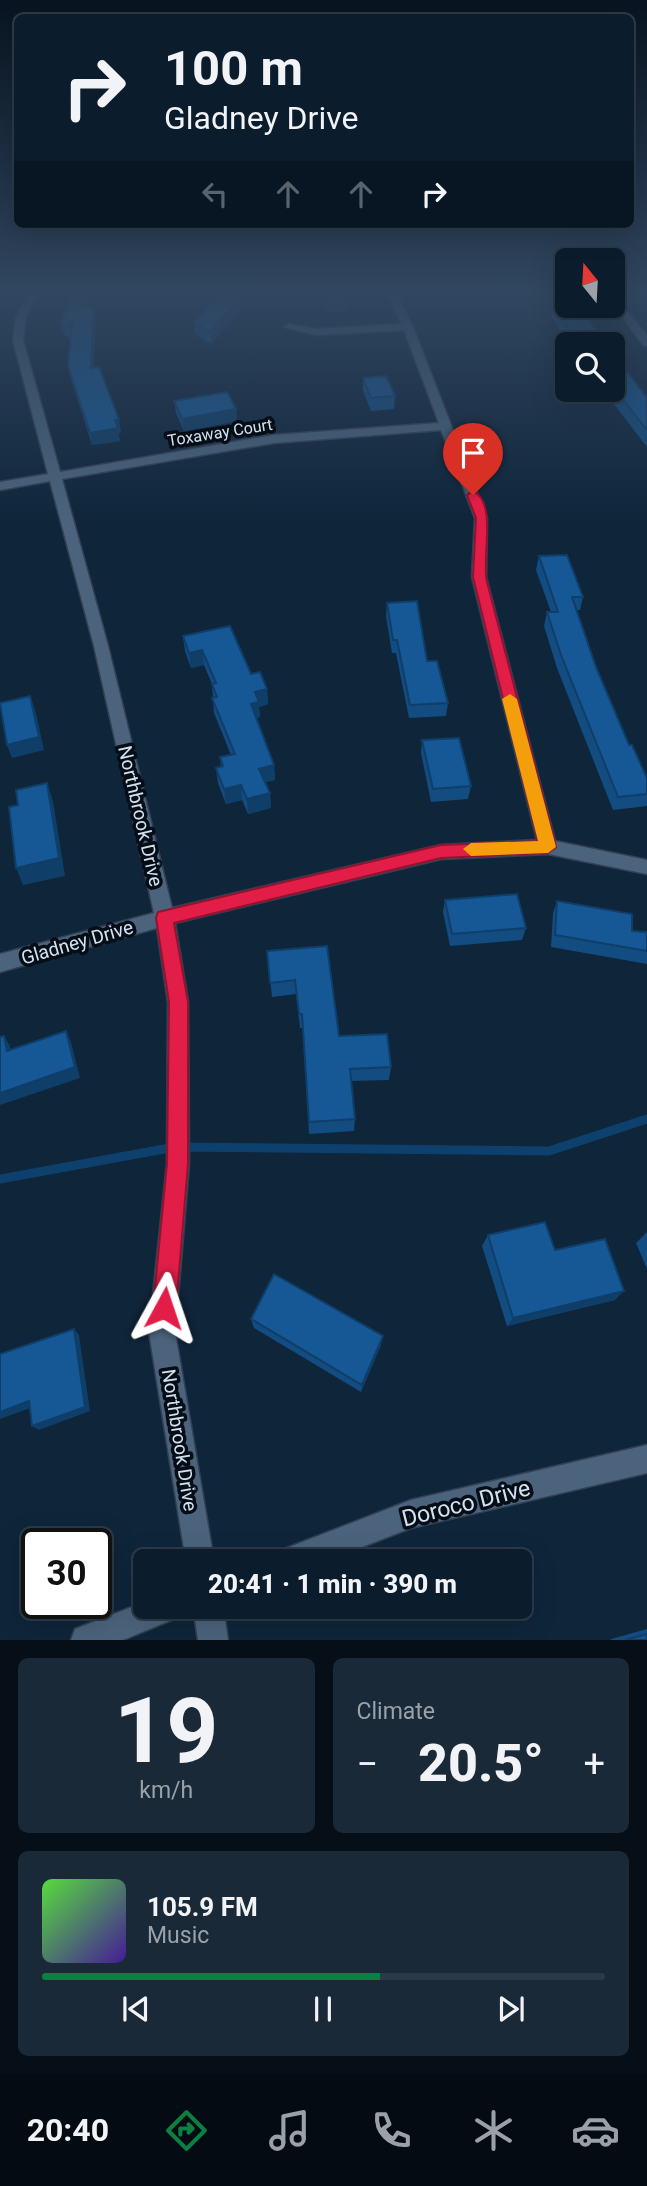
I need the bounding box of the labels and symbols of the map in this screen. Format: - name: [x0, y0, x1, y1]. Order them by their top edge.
- north arrow: [555, 248, 625, 318]
- street label: Toxaway Court: [166, 415, 274, 450]
- pin: [443, 423, 503, 495]
- street label: Northbrook Drive: [113, 744, 168, 889]
- street label: Gladney Drive: [18, 916, 136, 969]
- position arrow: [127, 1271, 201, 1345]
- street label: Northbrook Drive: [157, 1367, 202, 1513]
- street label: Doroco Drive: [399, 1474, 533, 1532]
- speed limit sign: 30: [21, 1528, 112, 1619]

